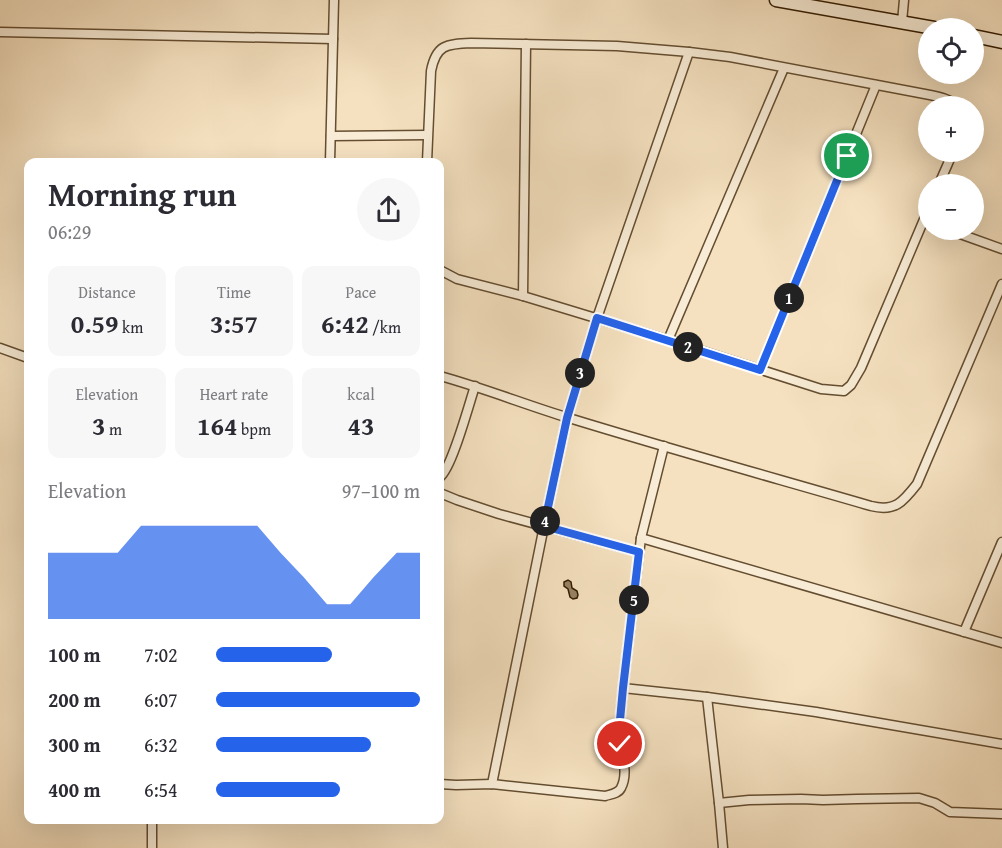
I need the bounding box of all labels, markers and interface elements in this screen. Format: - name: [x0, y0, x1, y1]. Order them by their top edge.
- map controls: [918, 18, 984, 240]
- button: locate: [918, 18, 984, 84]
- button: +: [918, 96, 984, 162]
- pin: [821, 130, 872, 181]
- icon: arrive: [830, 139, 863, 172]
- text: Morning run: [48, 170, 237, 218]
- button: −: [918, 174, 984, 240]
- button: share: [357, 178, 420, 241]
- text: 06:29: [48, 217, 91, 246]
- text: Distance: [78, 280, 136, 304]
- text: Time: [217, 280, 251, 304]
- text: Pace: [346, 280, 376, 304]
- pin: 1: [774, 283, 804, 313]
- text: 1: [785, 286, 793, 310]
- text: 0.59: [71, 304, 119, 343]
- text: 3:57: [210, 304, 258, 343]
- text: 6:42: [321, 304, 369, 343]
- text: km: [119, 315, 143, 339]
- text: /km: [369, 315, 401, 339]
- pin: 2: [673, 332, 703, 362]
- text: 2: [684, 335, 692, 359]
- pin: 3: [565, 358, 595, 388]
- text: 3: [576, 361, 584, 385]
- text: Elevation: [76, 382, 138, 406]
- text: Heart rate: [200, 382, 268, 406]
- text: kcal: [347, 382, 375, 406]
- text: 3: [92, 406, 105, 445]
- text: 164: [197, 406, 237, 445]
- text: 43: [348, 406, 374, 445]
- text: m: [105, 417, 122, 441]
- text: bpm: [237, 417, 271, 441]
- text: Elevation: [48, 476, 126, 505]
- text: 97–100 m: [342, 476, 420, 505]
- pin: 4: [530, 506, 560, 536]
- text: 4: [541, 509, 549, 533]
- pin: 5: [619, 585, 649, 615]
- text: 5: [630, 588, 638, 612]
- text: 100 m: [48, 640, 101, 669]
- text: 7:02: [144, 640, 178, 669]
- text: 200 m: [48, 685, 101, 714]
- text: 6:07: [144, 685, 178, 714]
- pin: [594, 718, 645, 769]
- icon: check: [603, 727, 636, 760]
- text: 300 m: [48, 730, 101, 759]
- text: 6:32: [144, 730, 178, 759]
- text: 400 m: [48, 775, 101, 804]
- text: 6:54: [144, 775, 178, 804]

